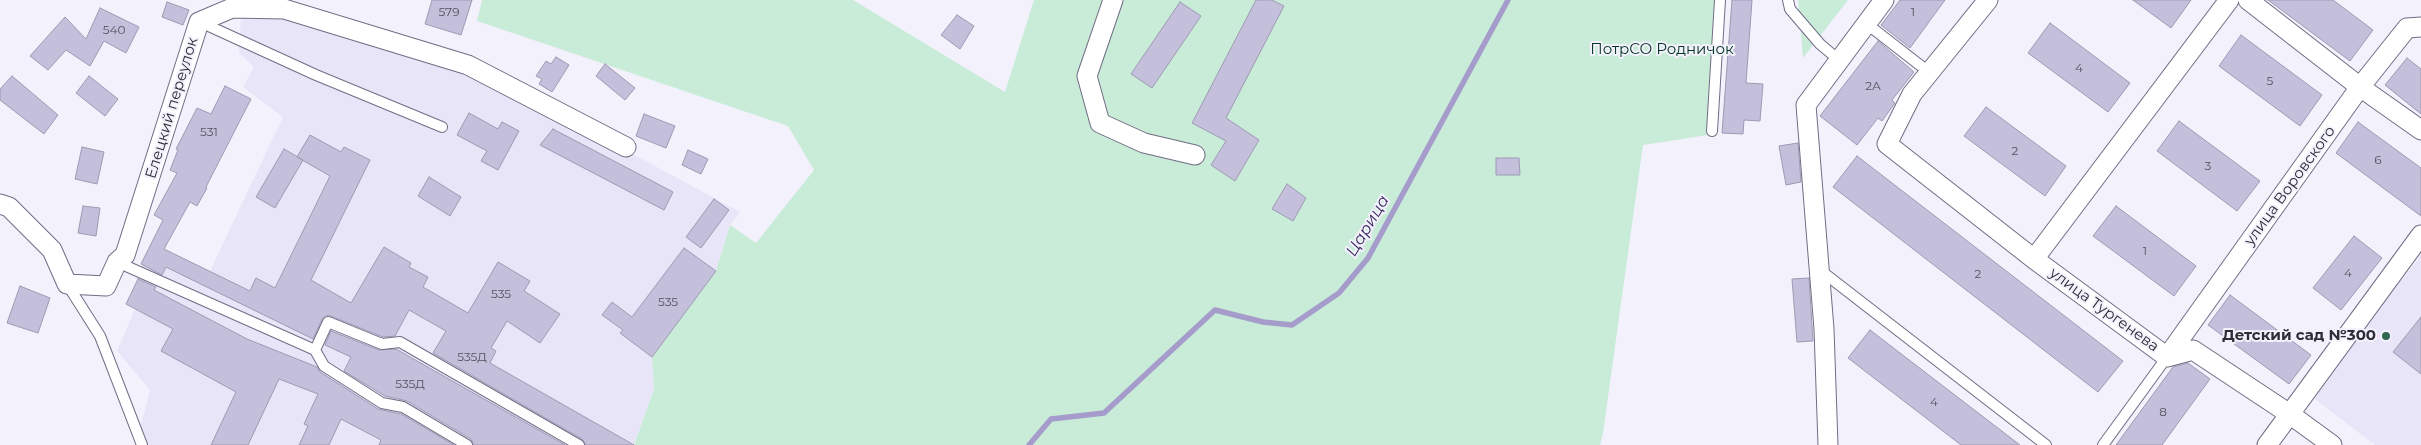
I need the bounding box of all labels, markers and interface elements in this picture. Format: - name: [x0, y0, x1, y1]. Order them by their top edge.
- house number: 579: [438, 5, 460, 19]
- house number: 1: [1911, 5, 1915, 19]
- house number: 540: [103, 23, 125, 37]
- street label: Елецкий переулок: [142, 35, 202, 181]
- park label: ПотрСО Родничок: [1590, 41, 1734, 59]
- house number: 4: [2075, 61, 2083, 75]
- house number: 5: [2267, 74, 2273, 88]
- house number: 2А: [1865, 79, 1881, 93]
- street label: улица Воровского: [2241, 123, 2339, 249]
- house number: 531: [200, 125, 218, 139]
- house number: 2: [2012, 144, 2018, 158]
- house number: 6: [2374, 153, 2382, 167]
- house number: 3: [2205, 159, 2211, 173]
- water label: Царица: [1342, 192, 1394, 260]
- house number: 1: [2143, 244, 2147, 258]
- street label: улица Тургенева: [2046, 264, 2162, 356]
- house number: 4: [2344, 266, 2352, 280]
- house number: 2: [1975, 267, 1981, 281]
- house number: 535: [491, 287, 511, 301]
- house number: 535: [658, 295, 678, 309]
- place label: Детский сад №300: [2222, 327, 2376, 345]
- marker: Детский сад №300: [2380, 330, 2392, 342]
- house number: 535Д: [457, 350, 487, 364]
- house number: 535Д: [395, 377, 425, 391]
- house number: 4: [1930, 395, 1938, 409]
- house number: 8: [2159, 405, 2167, 419]

